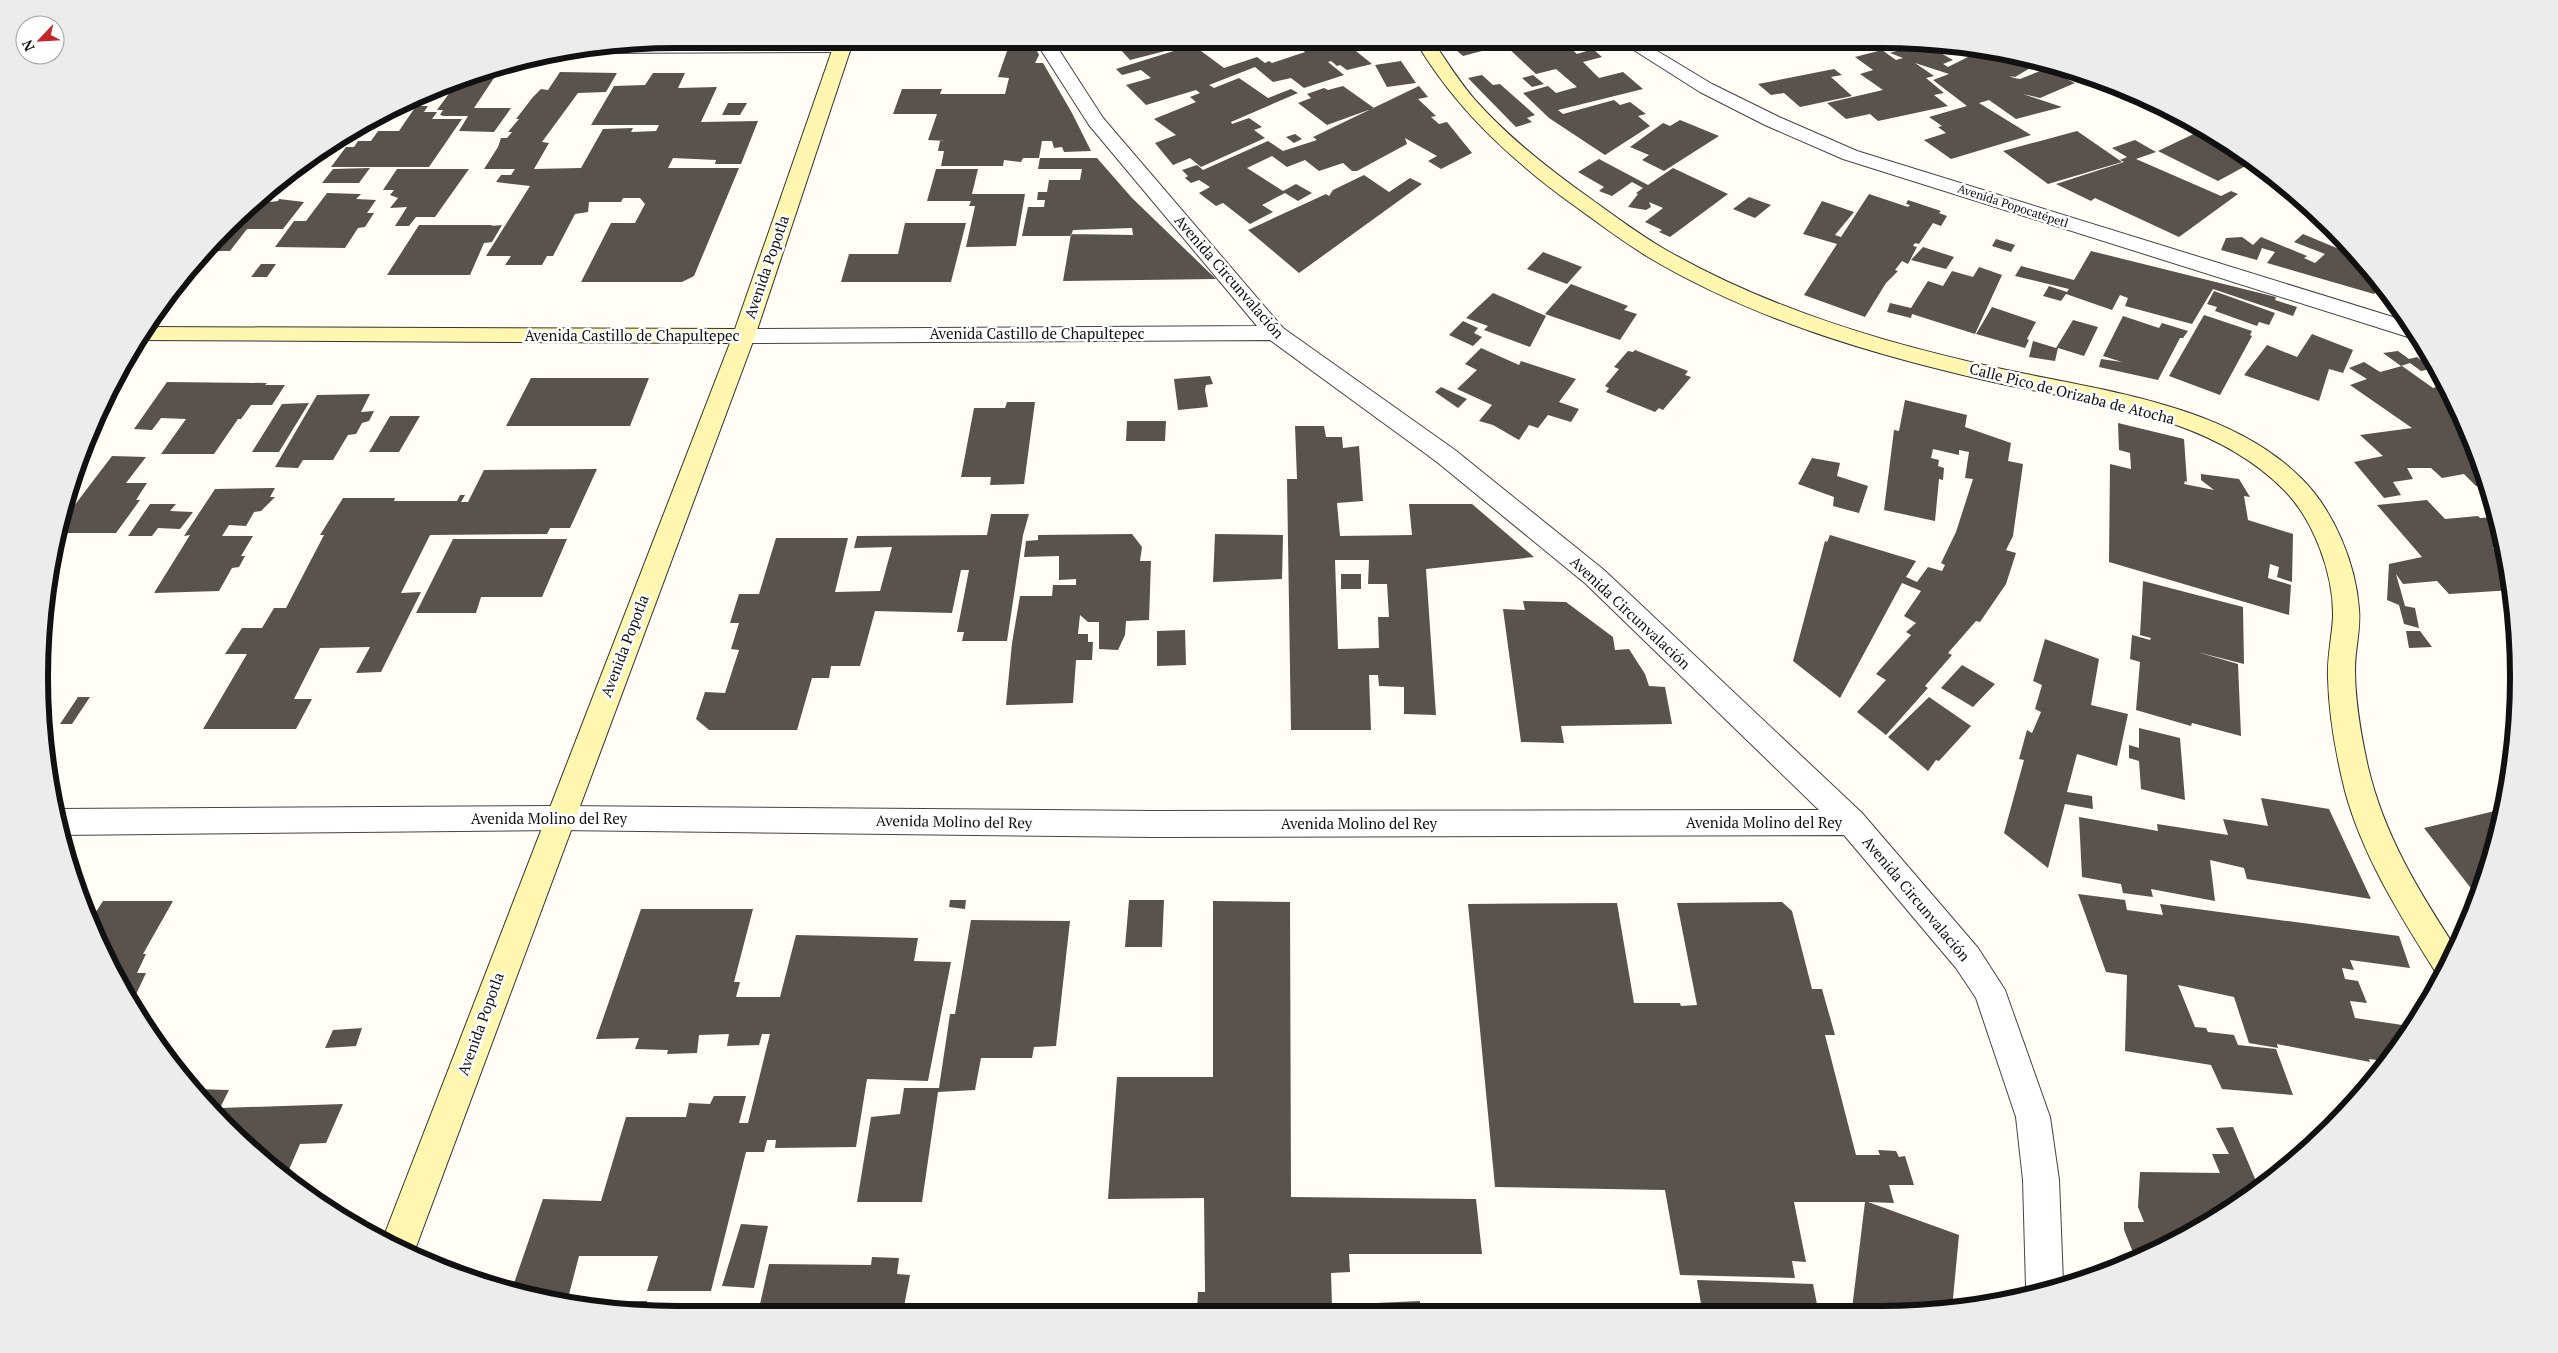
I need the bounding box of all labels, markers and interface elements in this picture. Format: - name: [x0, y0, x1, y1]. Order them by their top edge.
- north arrow: [15, 15, 65, 65]
- text: N: [17, 37, 39, 55]
- street label: Avenida Popocatépetl: [1956, 181, 2071, 231]
- street label: Avenida Circunvalación: [1171, 210, 1289, 342]
- street label: Avenida Popotla: [739, 212, 793, 321]
- street label: Avenida Castillo de Chapultepec: [929, 323, 1145, 343]
- street label: Avenida Castillo de Chapultepec: [524, 325, 740, 345]
- street label: Calle Pico de Orizaba de Atocha: [1968, 358, 2177, 428]
- street label: Avenida Circunvalación: [1566, 551, 1695, 673]
- street label: Avenida Popotla: [595, 591, 653, 700]
- street label: Avenida Molino del Rey: [471, 808, 628, 828]
- street label: Avenida Molino del Rey: [876, 810, 1033, 832]
- street label: Avenida Molino del Rey: [1686, 812, 1843, 832]
- street label: Avenida Molino del Rey: [1281, 813, 1438, 833]
- street label: Avenida Circunvalación: [1859, 832, 1975, 965]
- street label: Avenida Popotla: [452, 969, 508, 1078]

